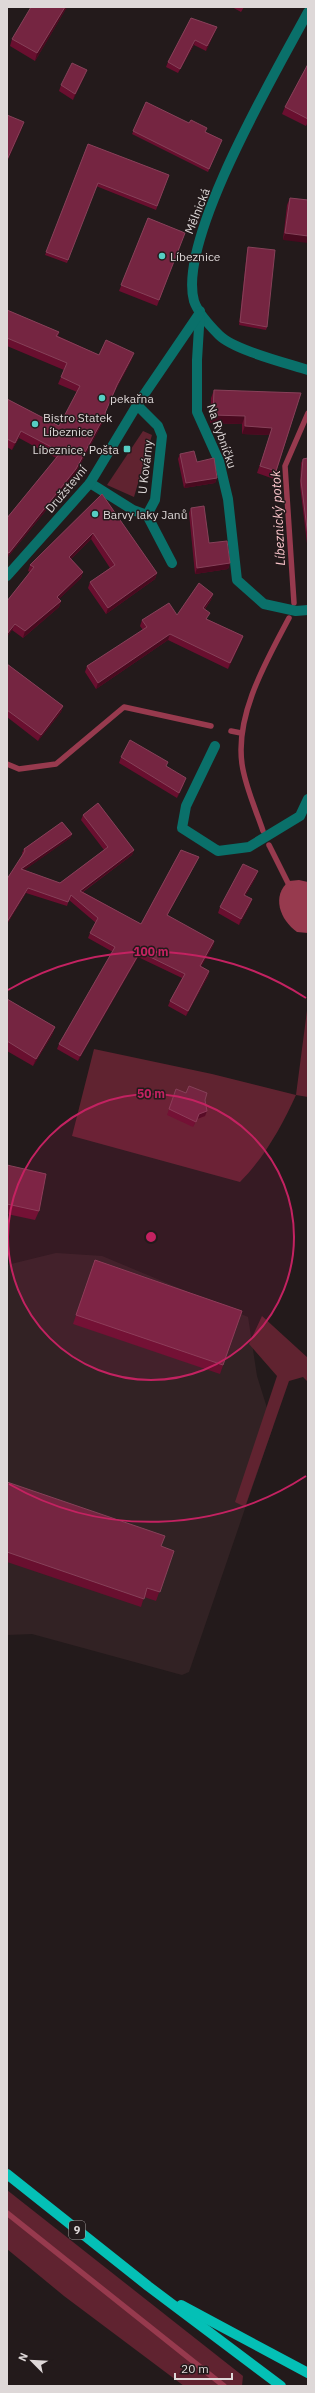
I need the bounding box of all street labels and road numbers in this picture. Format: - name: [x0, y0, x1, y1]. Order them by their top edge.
- street label: Mělnická: [181, 185, 213, 236]
- street label: Na Rybníčku: [204, 402, 240, 470]
- street label: U Kovárny: [134, 439, 156, 495]
- street label: Družstevní: [42, 462, 90, 516]
- road number: 9: [69, 2221, 85, 2239]

